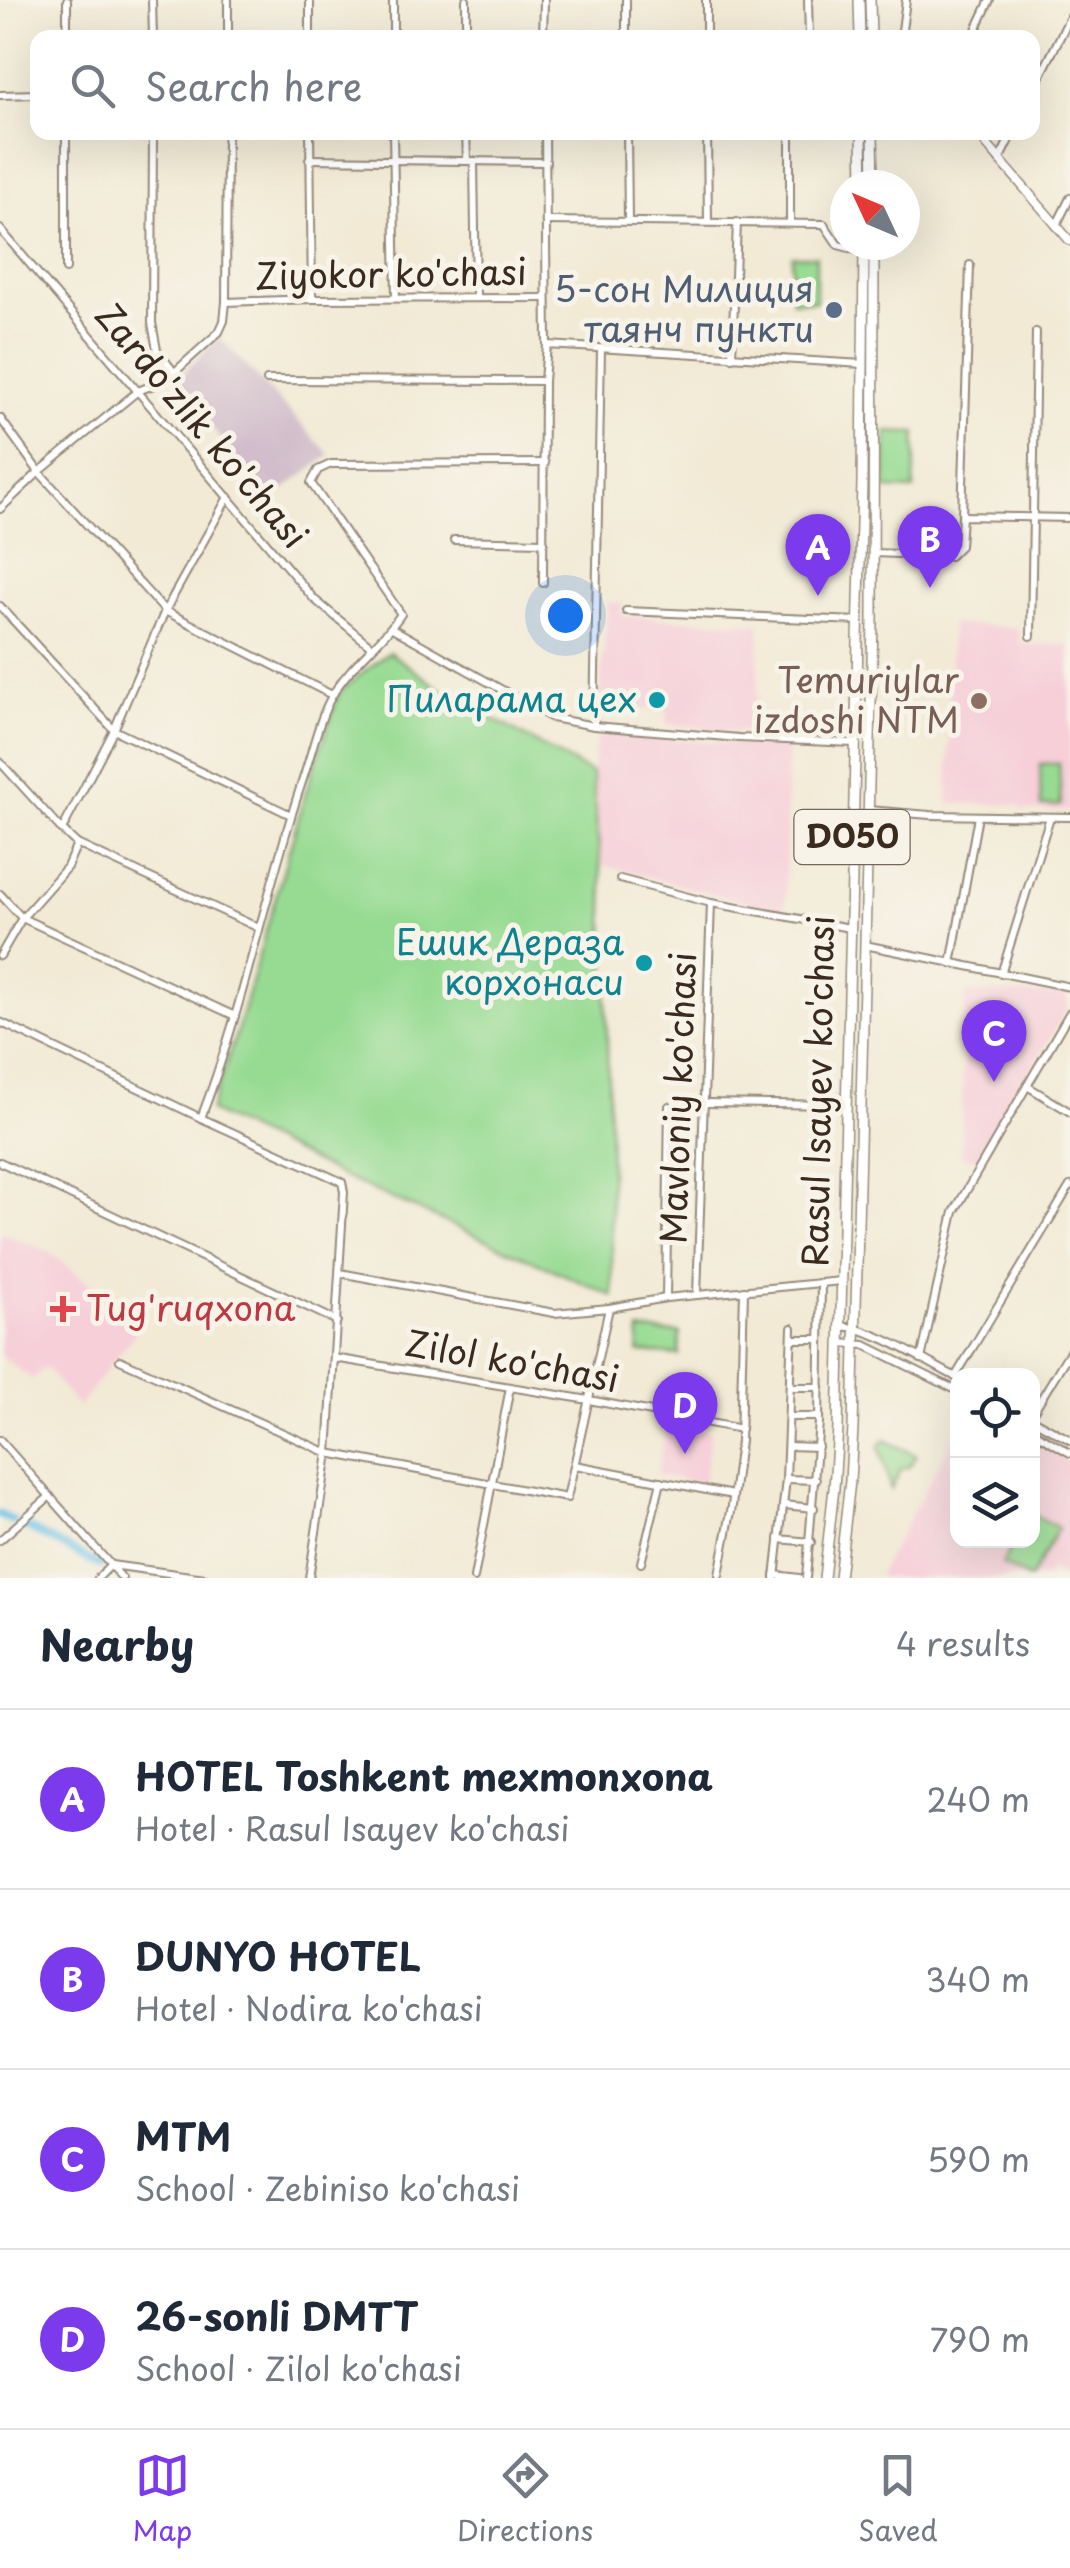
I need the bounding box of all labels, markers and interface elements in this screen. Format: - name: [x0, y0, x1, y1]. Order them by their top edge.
- search box: [30, 30, 1040, 140]
- text: Search here: [145, 57, 362, 114]
- icon: search: [65, 58, 120, 113]
- north arrow: [830, 170, 920, 260]
- street label: Ziyokor ko'chasi: [254, 244, 527, 301]
- place label: 5-сон Милиция таянч пункти: [554, 261, 814, 354]
- street label: Zardo'zlik ko'chasi: [84, 290, 322, 559]
- marker: 5-сон Милиция таянч пункти: [823, 299, 845, 321]
- pin: B: [898, 506, 962, 588]
- pin: A: [786, 514, 850, 596]
- your location: [540, 590, 591, 641]
- place label: Temuriylar izdoshi NTM: [754, 652, 959, 745]
- place label: Пиларама цех: [387, 671, 637, 724]
- marker: Пиларама цех: [646, 689, 668, 711]
- marker: Temuriylar izdoshi NTM: [968, 690, 990, 712]
- road number: D050: [794, 810, 910, 864]
- place label: Ешик Дераза корхонаси: [396, 914, 624, 1007]
- street label: Rasul Isayev ko'chasi: [787, 915, 846, 1267]
- street label: Mavloniy ko'chasi: [645, 951, 708, 1245]
- marker: Ешик Дераза корхонаси: [633, 952, 655, 974]
- pin: C: [962, 1000, 1026, 1082]
- place label: Tug'ruqxona: [86, 1280, 296, 1333]
- marker: Tug'ruqxona: [50, 1296, 76, 1322]
- street label: Zilol ko'chasi: [401, 1315, 623, 1404]
- map controls: [950, 1368, 1040, 1548]
- button: locate: [950, 1368, 1040, 1458]
- pin: D: [652, 1372, 718, 1454]
- button: layers: [950, 1458, 1040, 1548]
- text: Nearby: [40, 1612, 194, 1675]
- text: 4 results: [896, 1619, 1030, 1667]
- text: HOTEL Toshkent mexmonxona: [135, 1747, 713, 1804]
- text: A: [60, 1775, 85, 1823]
- text: 240 m: [927, 1775, 1030, 1823]
- text: Hotel · Rasul Isayev ko'chasi: [135, 1804, 570, 1852]
- text: DUNYO HOTEL: [135, 1927, 421, 1984]
- text: B: [62, 1955, 83, 2003]
- text: 340 m: [925, 1955, 1030, 2003]
- text: Hotel · Nodira ko'chasi: [135, 1984, 483, 2032]
- text: MTM: [135, 2107, 231, 2164]
- text: C: [60, 2135, 85, 2183]
- text: 590 m: [927, 2135, 1030, 2183]
- text: School · Zebiniso ko'chasi: [135, 2164, 520, 2212]
- text: 26-sonli DMTT: [135, 2287, 418, 2344]
- text: D: [60, 2315, 85, 2363]
- text: 790 m: [930, 2315, 1030, 2363]
- text: School · Zilol ko'chasi: [135, 2344, 462, 2392]
- tab: Map: [132, 2448, 192, 2551]
- tab: Directions: [457, 2448, 593, 2551]
- tab: Saved: [858, 2448, 938, 2551]

